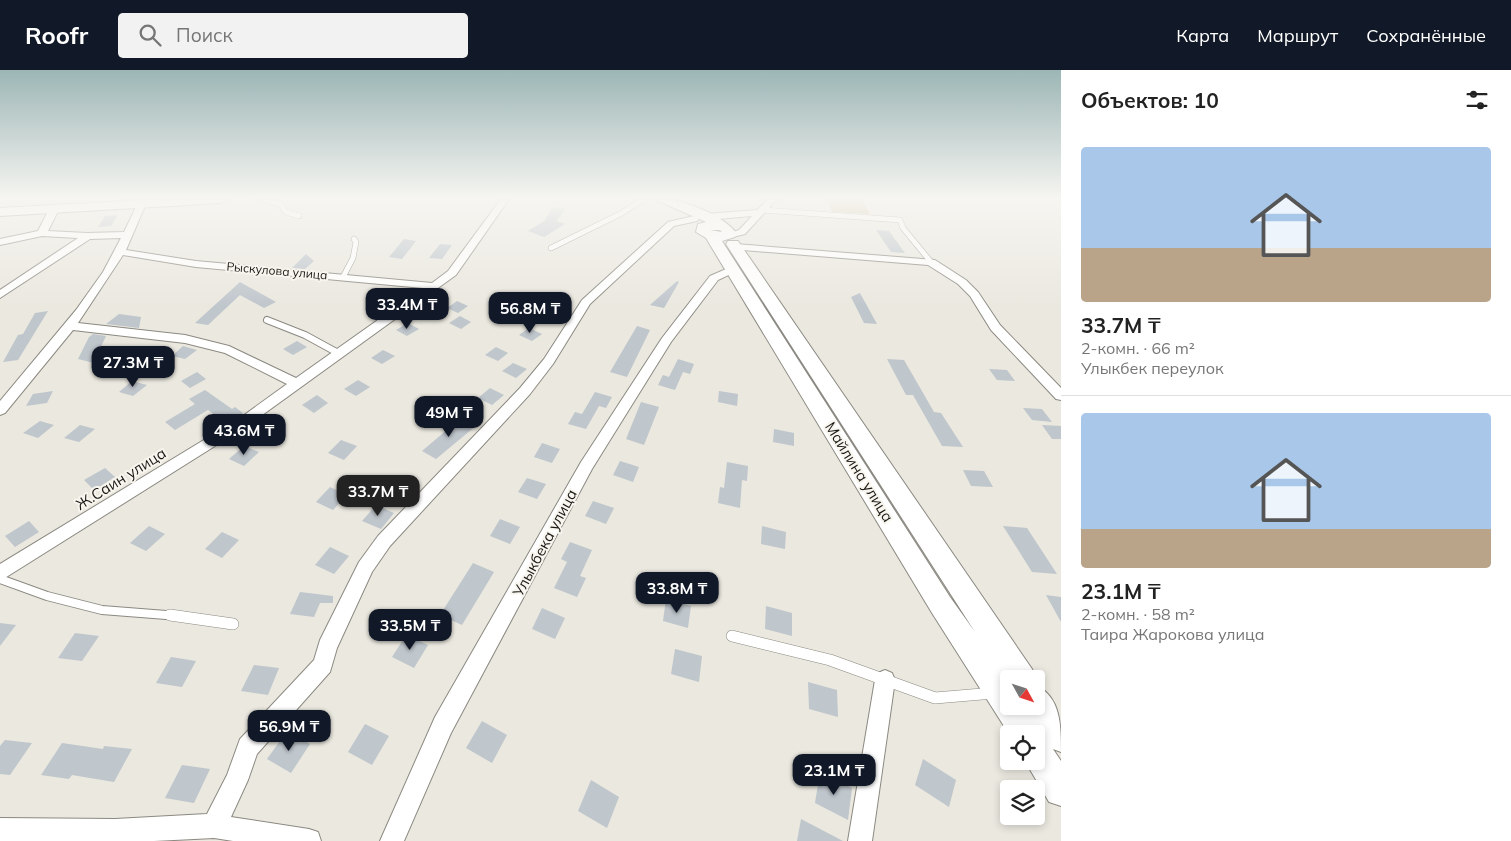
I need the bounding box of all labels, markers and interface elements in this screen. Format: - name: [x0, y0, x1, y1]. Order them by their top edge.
- search box: [118, 13, 468, 58]
- text: Roofr: [25, 20, 88, 50]
- icon: search: [136, 21, 164, 49]
- text: Поиск: [176, 23, 233, 47]
- text: Карта: [1176, 24, 1229, 47]
- text: Маршрут: [1257, 24, 1338, 47]
- text: Сохранённые: [1366, 24, 1486, 47]
- icon: filters: [1463, 86, 1491, 114]
- text: Объектов: 10: [1081, 87, 1219, 113]
- icon: home: [1241, 180, 1331, 270]
- street label: Рыскулова улица: [226, 259, 328, 282]
- pin: 33.4M ₸: [361, 288, 453, 330]
- pin: 56.8M ₸: [484, 292, 576, 334]
- text: 33.4M ₸: [377, 294, 437, 314]
- text: 56.8M ₸: [500, 298, 560, 318]
- text: 33.7M ₸: [1081, 312, 1161, 338]
- text: 2-комн. · 66 m²: [1081, 338, 1195, 358]
- pin: 27.3M ₸: [87, 346, 179, 388]
- text: 27.3M ₸: [103, 352, 163, 372]
- text: Улыкбек переулок: [1081, 358, 1224, 378]
- pin: 49M ₸: [414, 396, 484, 438]
- text: 49M ₸: [425, 402, 473, 422]
- pin: 43.6M ₸: [198, 414, 290, 456]
- street label: Майлина улица: [821, 418, 898, 525]
- text: 43.6M ₸: [214, 420, 274, 440]
- street label: Ж.Саин улица: [72, 443, 169, 514]
- icon: home: [1241, 445, 1331, 535]
- pin: 33.7M ₸: [332, 474, 424, 517]
- text: 33.7M ₸: [348, 481, 408, 501]
- street label: Улыкбека улица: [508, 486, 581, 600]
- pin: 33.8M ₸: [631, 572, 723, 614]
- text: 33.8M ₸: [647, 578, 707, 598]
- text: 23.1M ₸: [1081, 578, 1161, 604]
- text: 2-комн. · 58 m²: [1081, 604, 1195, 624]
- pin: 33.5M ₸: [364, 608, 456, 651]
- text: 33.5M ₸: [380, 615, 440, 635]
- text: Таира Жарокова улица: [1081, 624, 1265, 644]
- north arrow: [1000, 670, 1045, 715]
- map controls: [1000, 670, 1045, 825]
- pin: 56.9M ₸: [243, 710, 335, 752]
- text: 56.9M ₸: [259, 716, 319, 736]
- button: locate: [1000, 725, 1045, 770]
- pin: 23.1M ₸: [788, 754, 880, 796]
- text: 23.1M ₸: [804, 760, 864, 780]
- button: layers: [1000, 780, 1045, 825]

